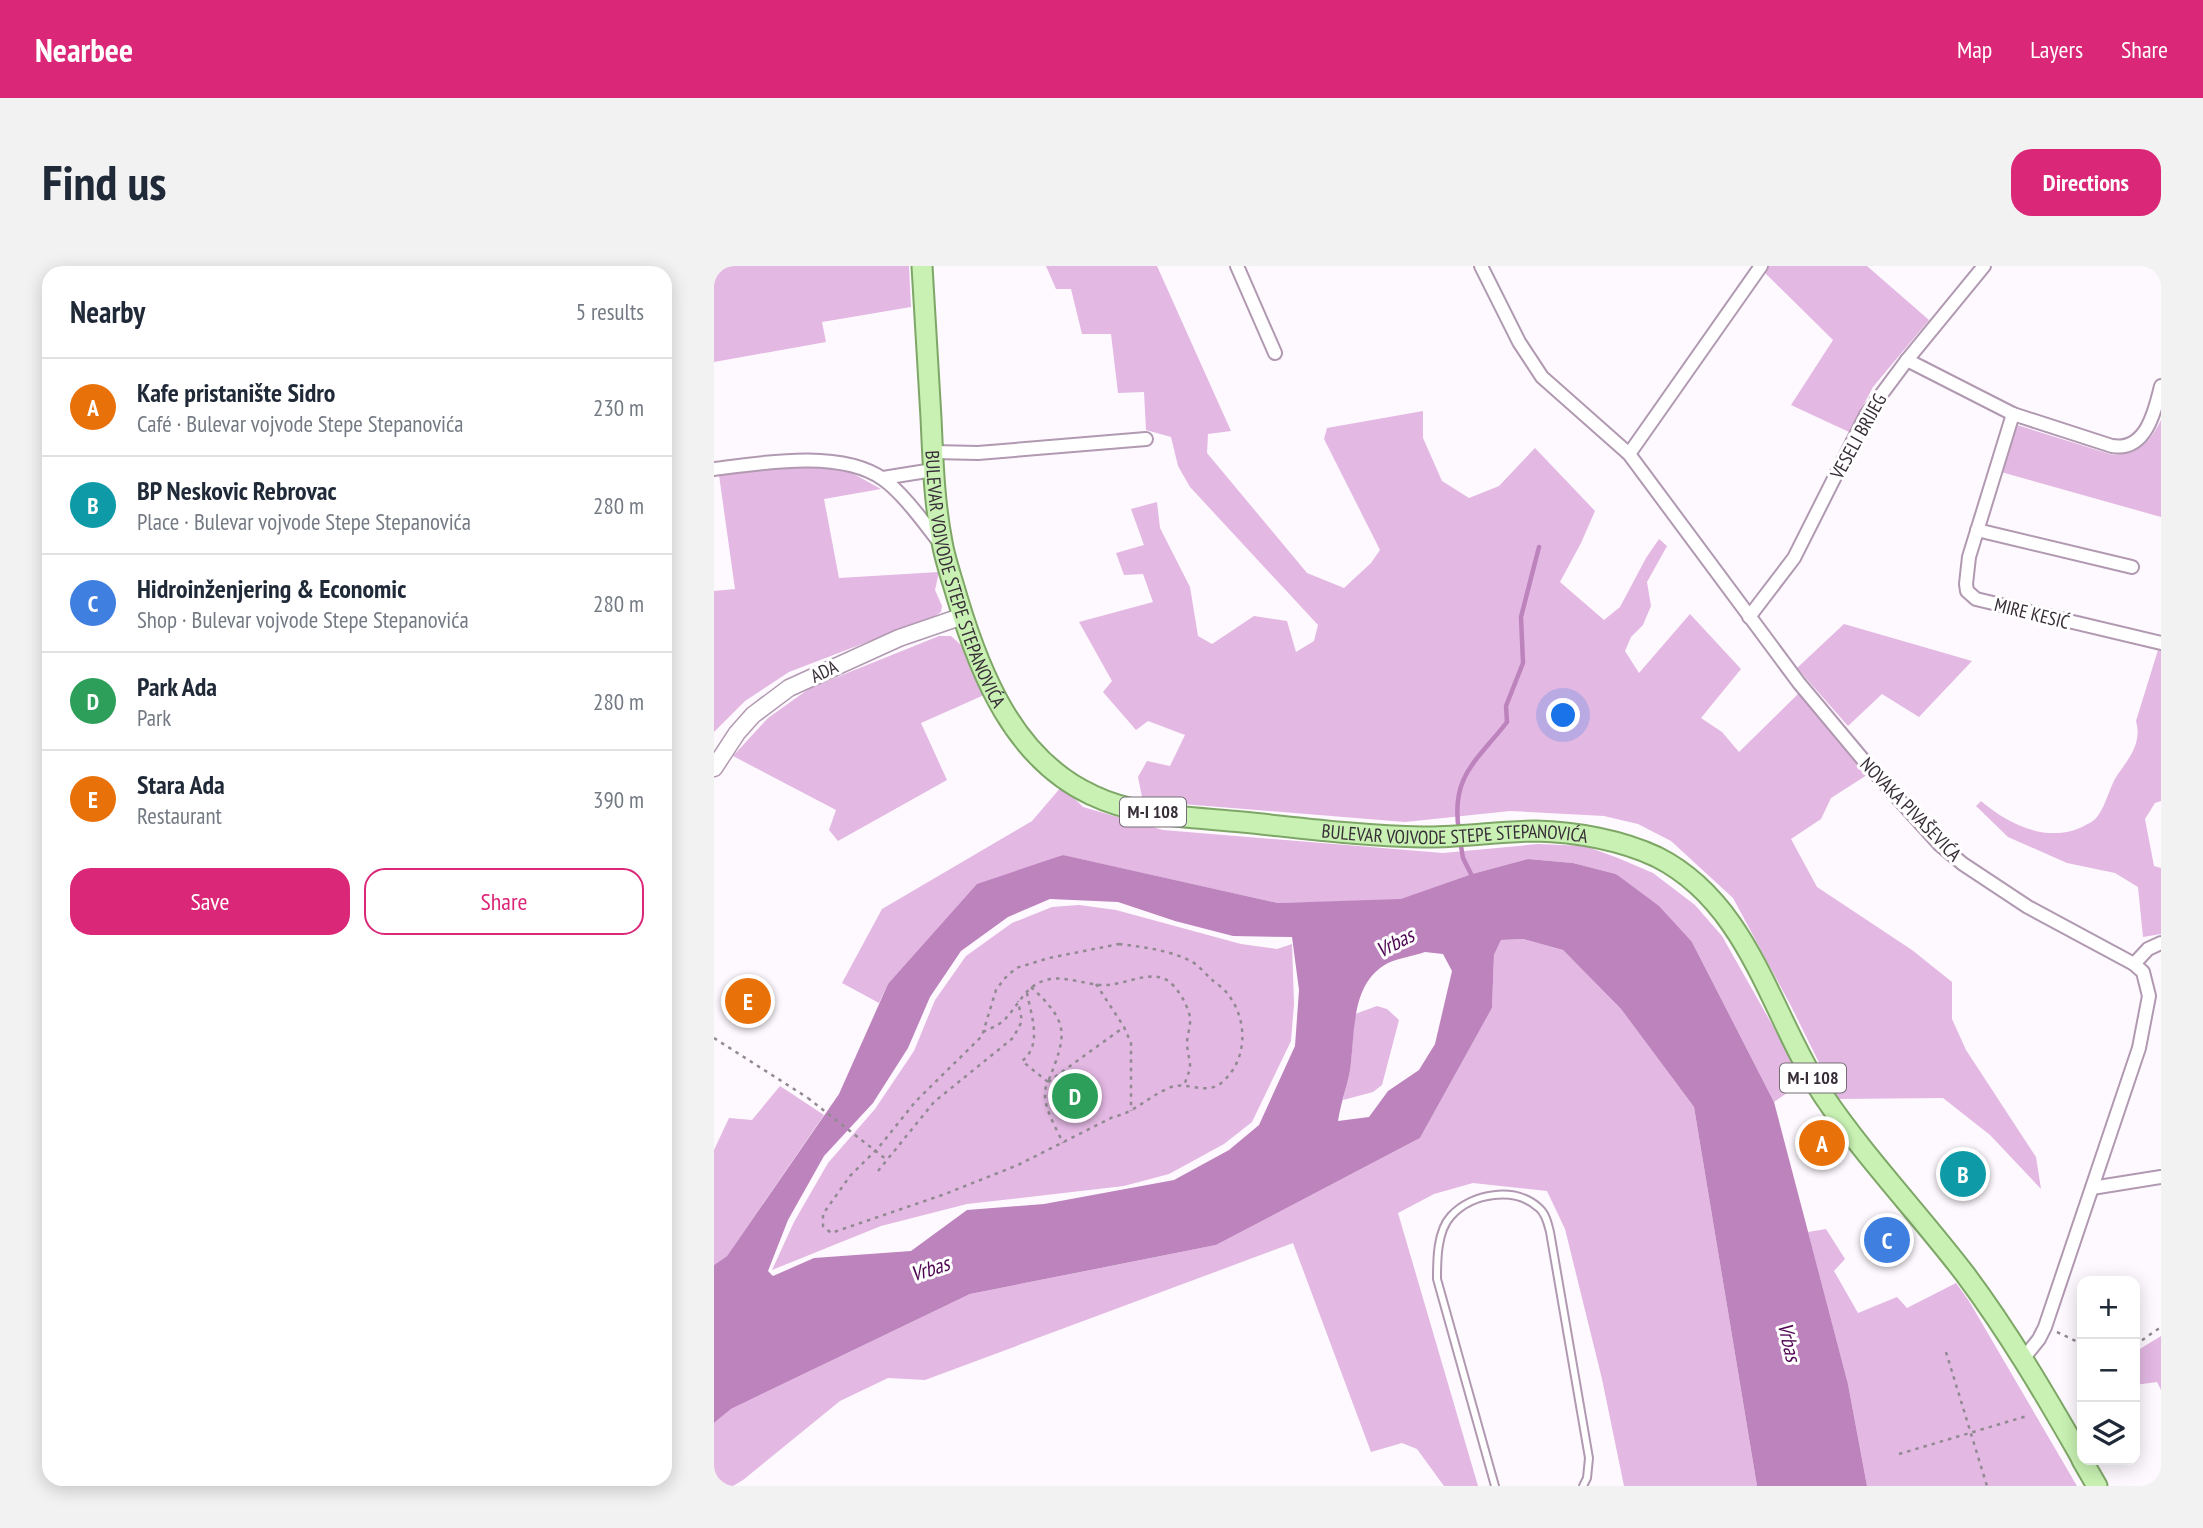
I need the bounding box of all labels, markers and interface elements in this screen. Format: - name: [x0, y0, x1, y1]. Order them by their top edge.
- text: Nearbee: [35, 28, 133, 71]
- text: Map: [1957, 34, 1992, 65]
- text: Layers: [2030, 34, 2083, 65]
- text: Share: [2121, 34, 2168, 65]
- button: Directions: [2011, 149, 2161, 216]
- text: Find us: [42, 150, 166, 214]
- text: Nearby: [70, 292, 145, 331]
- text: 5 results: [576, 297, 644, 326]
- text: Kafe pristanište Sidro: [137, 376, 335, 409]
- street label: VESELI BRIJEG: [1824, 389, 1891, 484]
- text: A: [87, 393, 99, 422]
- text: 230 m: [593, 393, 644, 422]
- text: Café · Bulevar vojvode Stepe Stepanovića: [137, 409, 463, 438]
- street label: BULEVAR VOJVODE STEPE STEPANOVIĆA: [921, 450, 1011, 712]
- text: BP Neskovic Rebrovac: [137, 474, 337, 507]
- text: B: [87, 491, 99, 520]
- text: 280 m: [593, 491, 644, 520]
- text: Place · Bulevar vojvode Stepe Stepanovića: [137, 507, 471, 536]
- text: Hidroinženjering & Economic: [137, 572, 406, 605]
- text: C: [88, 589, 98, 618]
- text: 280 m: [593, 589, 644, 618]
- street label: MIRE KESIĆ: [1992, 592, 2072, 634]
- text: Shop · Bulevar vojvode Stepe Stepanovića: [137, 605, 469, 634]
- street label: ADA: [806, 654, 842, 688]
- text: Park Ada: [137, 670, 217, 703]
- text: D: [87, 687, 99, 716]
- text: 280 m: [593, 687, 644, 716]
- your location: [1546, 698, 1580, 732]
- text: Park: [137, 703, 171, 732]
- street label: NOVAKA PIVAŠEVIĆA: [1855, 752, 1967, 866]
- text: Stara Ada: [137, 768, 225, 801]
- text: E: [88, 785, 98, 814]
- text: 390 m: [593, 785, 644, 814]
- road number: M-I 108: [1120, 798, 1186, 826]
- text: Restaurant: [137, 801, 222, 830]
- street label: BULEVAR VOJVODE STEPE STEPANOVIĆA: [1321, 818, 1590, 849]
- button: Save: [70, 868, 350, 935]
- button: Share: [364, 868, 644, 935]
- water label: Vrbas: [1371, 921, 1420, 963]
- pin: E: [725, 975, 771, 1027]
- road number: M-I 108: [1780, 1064, 1846, 1092]
- pin: D: [1052, 1070, 1098, 1122]
- pin: A: [1799, 1117, 1845, 1169]
- pin: B: [1940, 1148, 1986, 1200]
- pin: C: [1864, 1214, 1910, 1266]
- water label: Vrbas: [907, 1249, 954, 1287]
- map controls: [2077, 1276, 2140, 1465]
- button: +: [2077, 1276, 2140, 1339]
- water label: Vrbas: [1772, 1320, 1807, 1366]
- button: −: [2077, 1339, 2140, 1402]
- button: layers: [2077, 1402, 2140, 1465]

